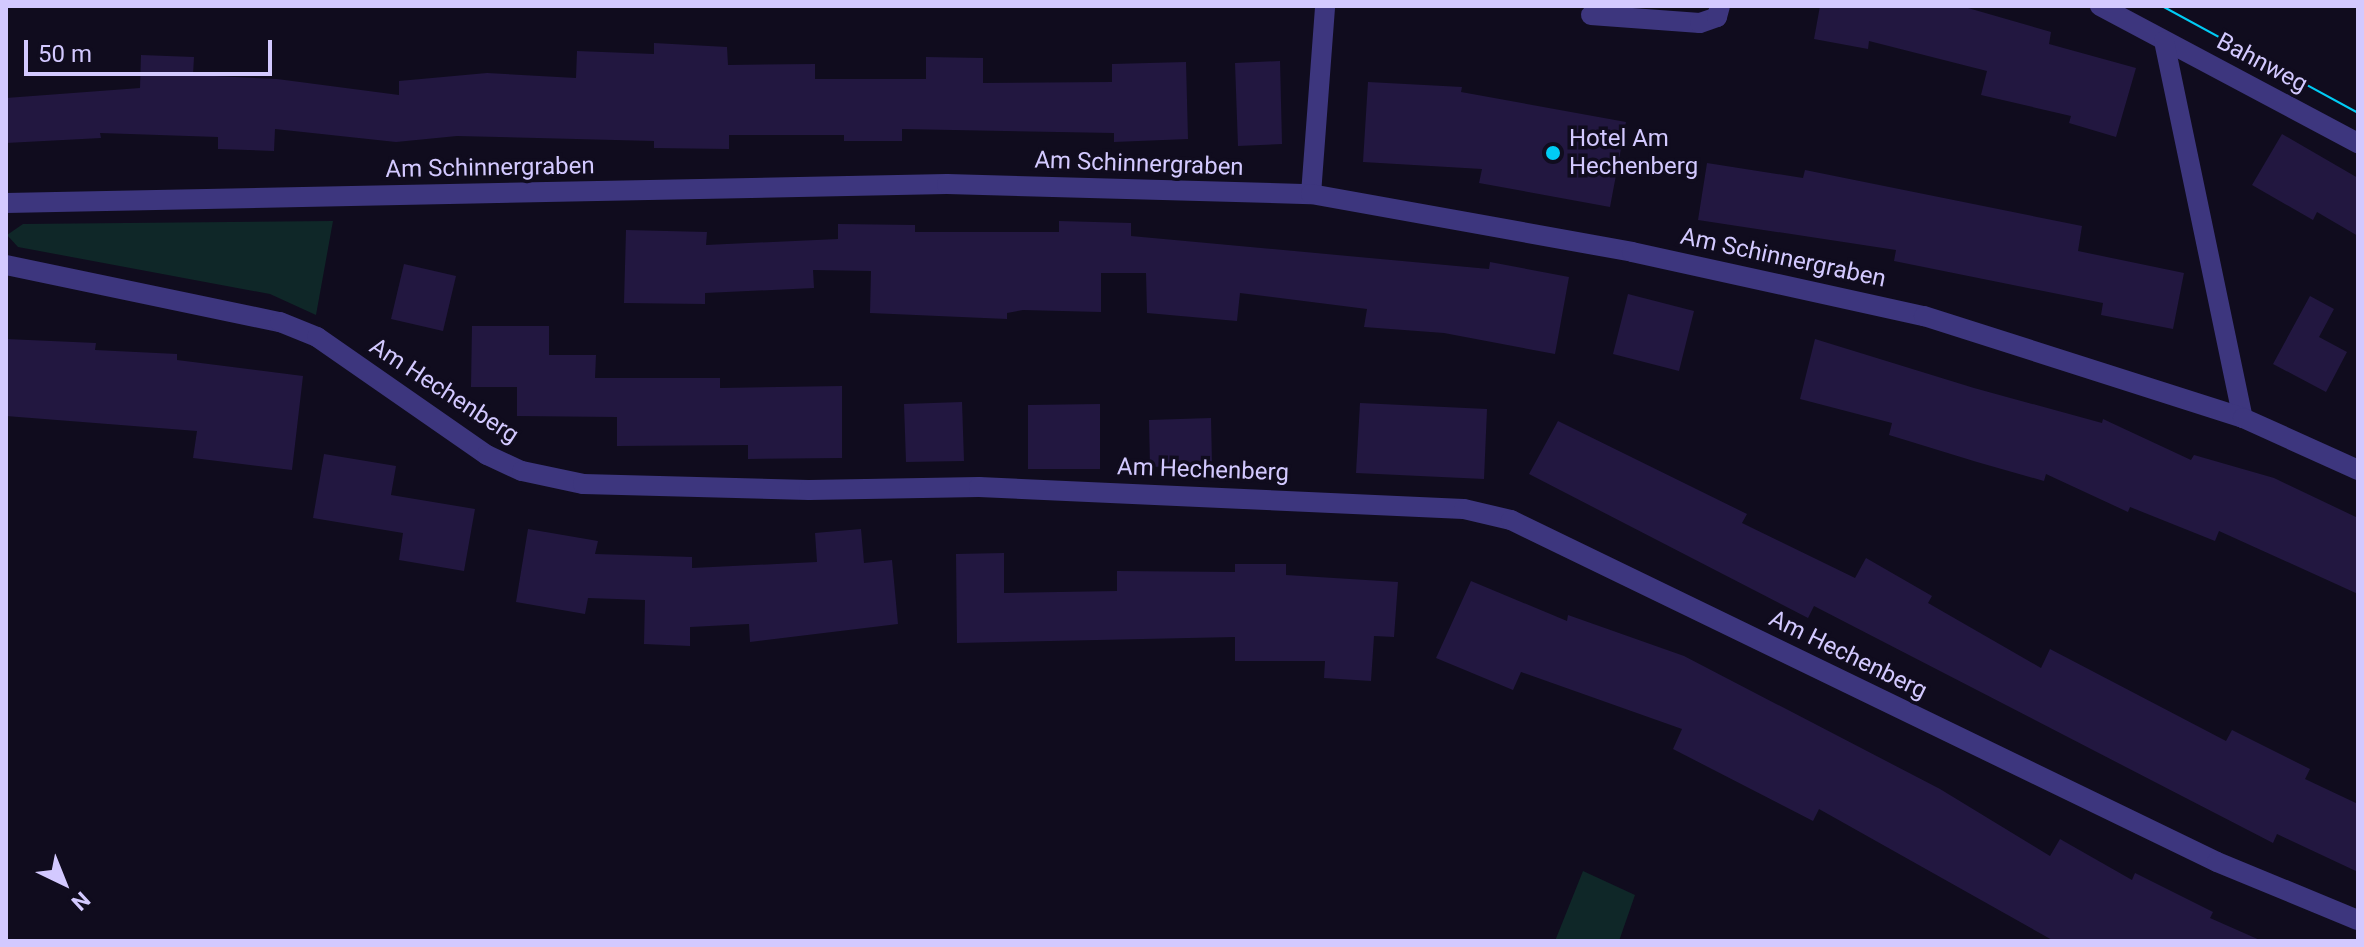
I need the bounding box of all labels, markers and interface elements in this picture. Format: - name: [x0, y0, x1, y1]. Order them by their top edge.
- scale bar: [28, 24, 276, 74]
- street label: Bahnweg: [2212, 27, 2312, 99]
- text: 50 m: [38, 40, 92, 68]
- place label: Hotel Am Hechenberg: [1569, 125, 1698, 181]
- marker: Hotel Am Hechenberg: [1544, 144, 1562, 162]
- street label: Am Schinnergraben: [1034, 146, 1244, 182]
- street label: Am Schinnergraben: [385, 152, 595, 184]
- street label: Am Schinnergraben: [1678, 222, 1888, 294]
- street label: Am Hechenberg: [364, 332, 524, 450]
- street label: Am Hechenberg: [1117, 453, 1289, 487]
- street label: Am Hechenberg: [1764, 604, 1932, 706]
- north arrow: [24, 843, 104, 923]
- text: N: [67, 886, 95, 915]

